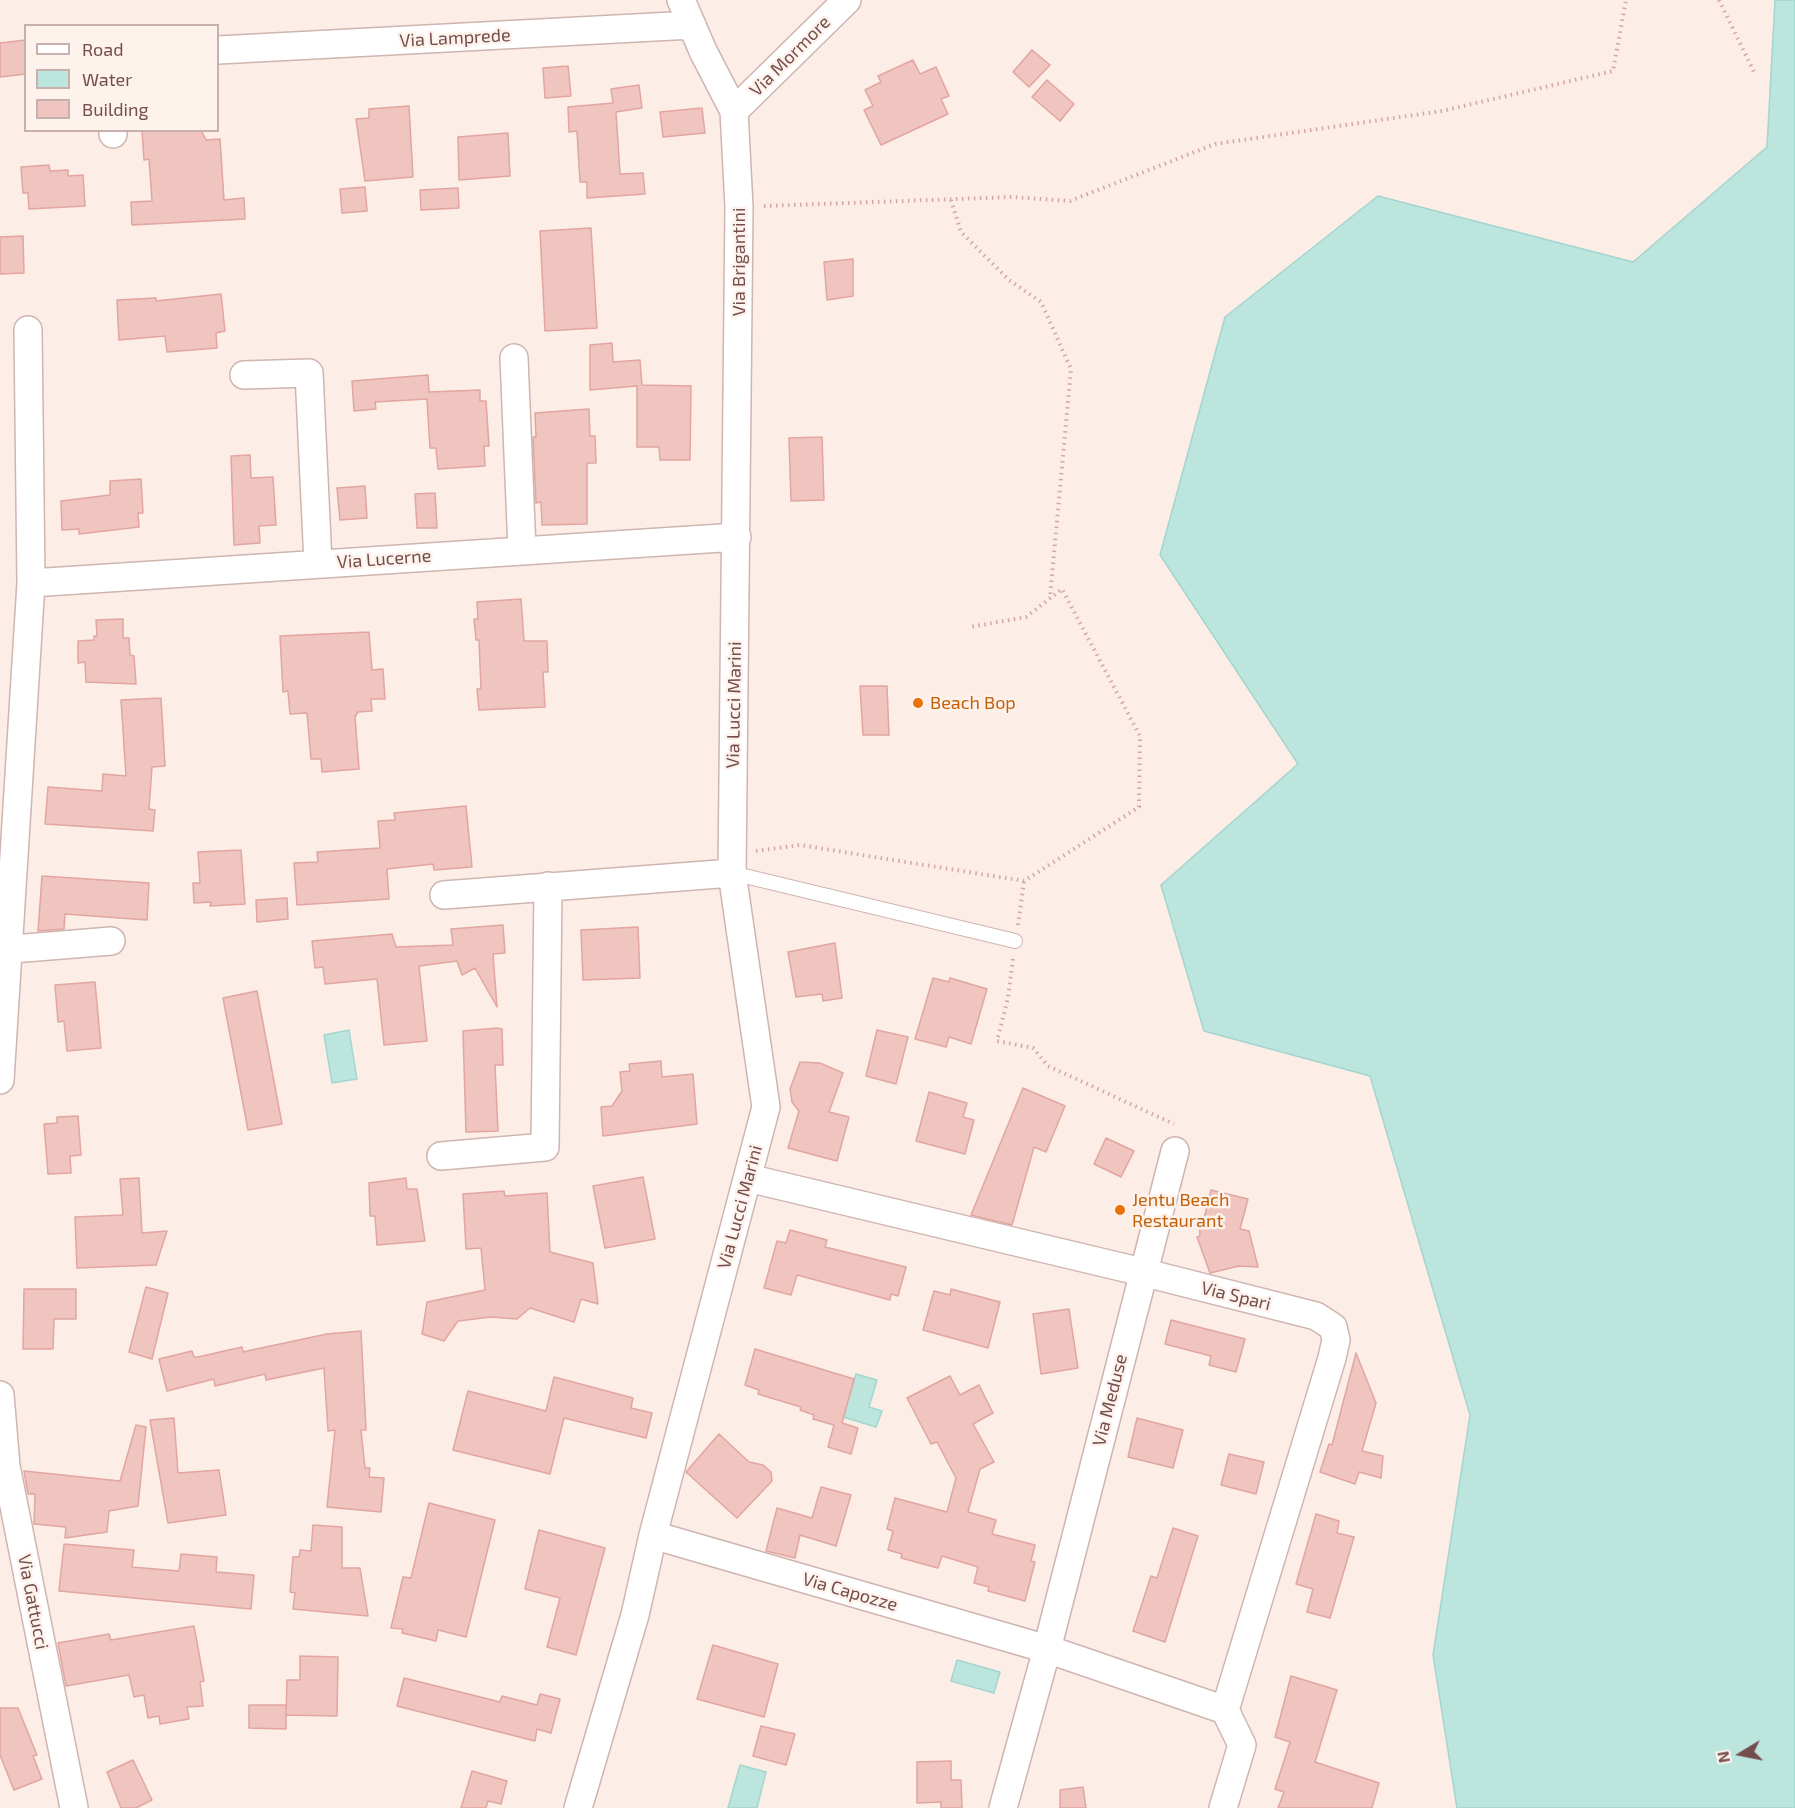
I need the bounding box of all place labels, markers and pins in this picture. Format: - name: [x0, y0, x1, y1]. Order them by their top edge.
- place label: Beach Bop: [930, 692, 1016, 714]
- marker: Beach Bop: [911, 696, 925, 710]
- place label: Jentu Beach Restaurant: [1132, 1189, 1229, 1232]
- marker: Jentu Beach Restaurant: [1113, 1203, 1127, 1217]

